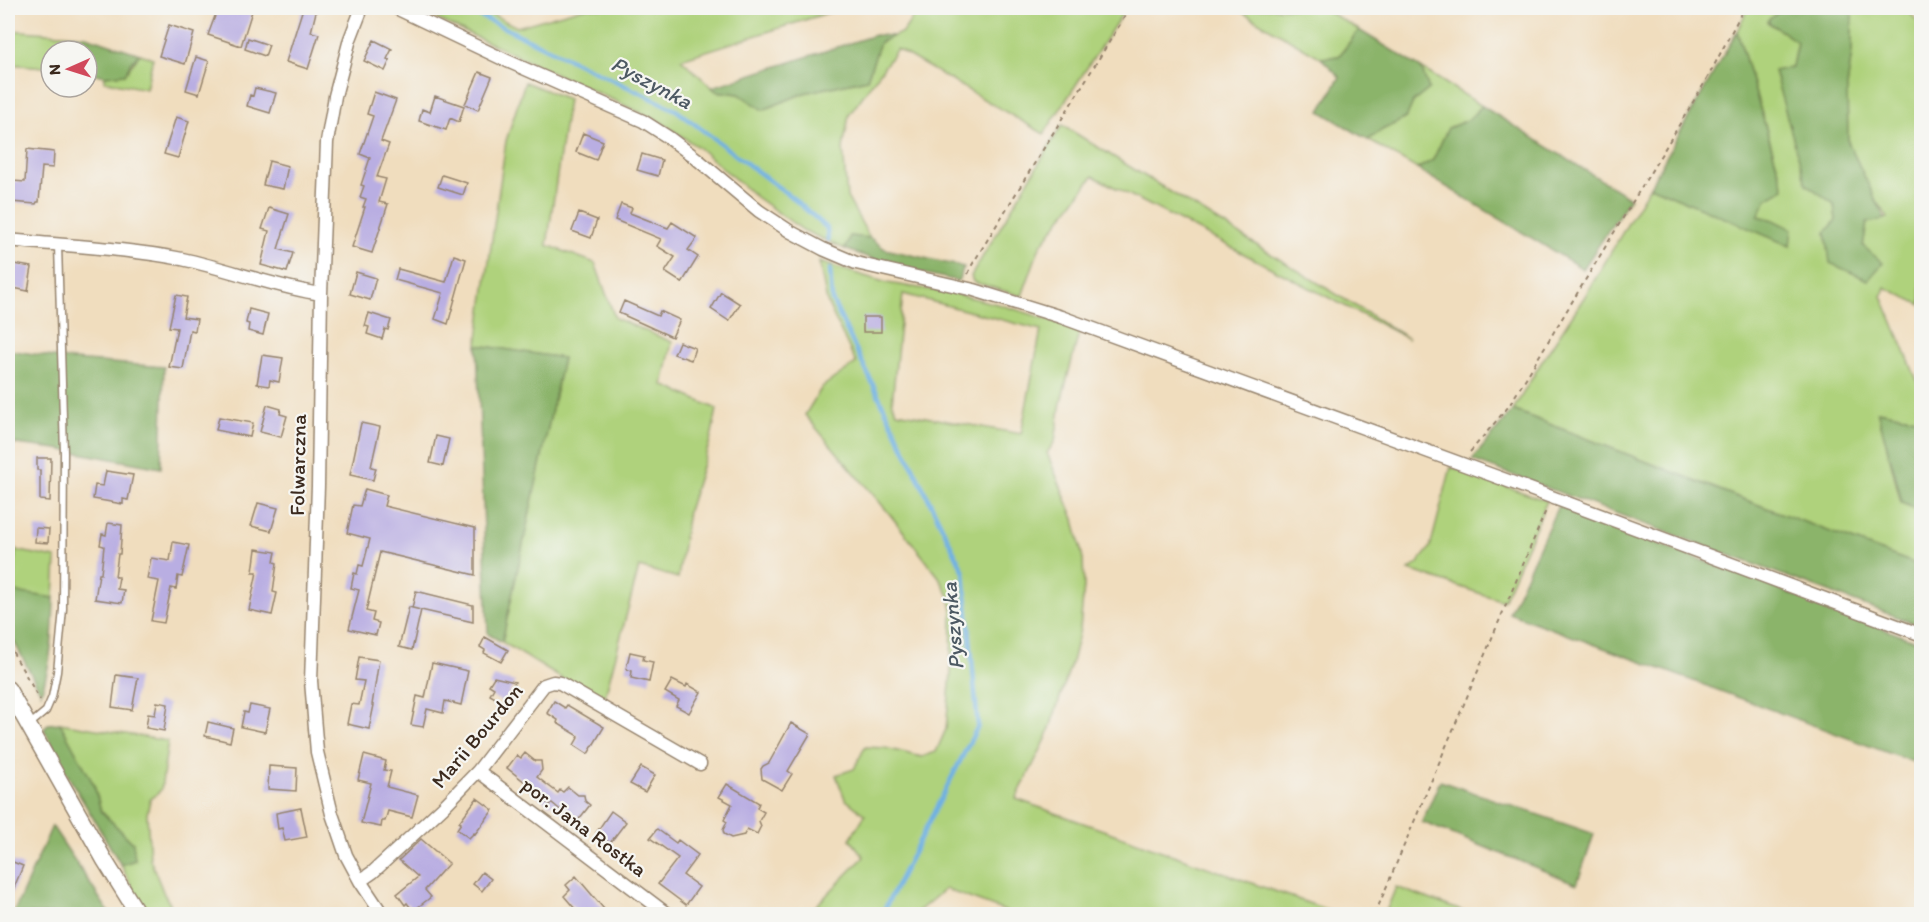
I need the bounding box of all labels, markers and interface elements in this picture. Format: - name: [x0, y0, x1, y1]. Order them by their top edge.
- north arrow: [39, 39, 99, 99]
- water label: Pyszynka: [607, 50, 697, 115]
- text: N: [45, 64, 64, 76]
- street label: Folwarczna: [284, 414, 311, 516]
- water label: Pyszynka: [935, 581, 970, 671]
- street label: Marii Bourdon: [426, 678, 528, 793]
- street label: por. Jana Rostka: [517, 771, 652, 882]

